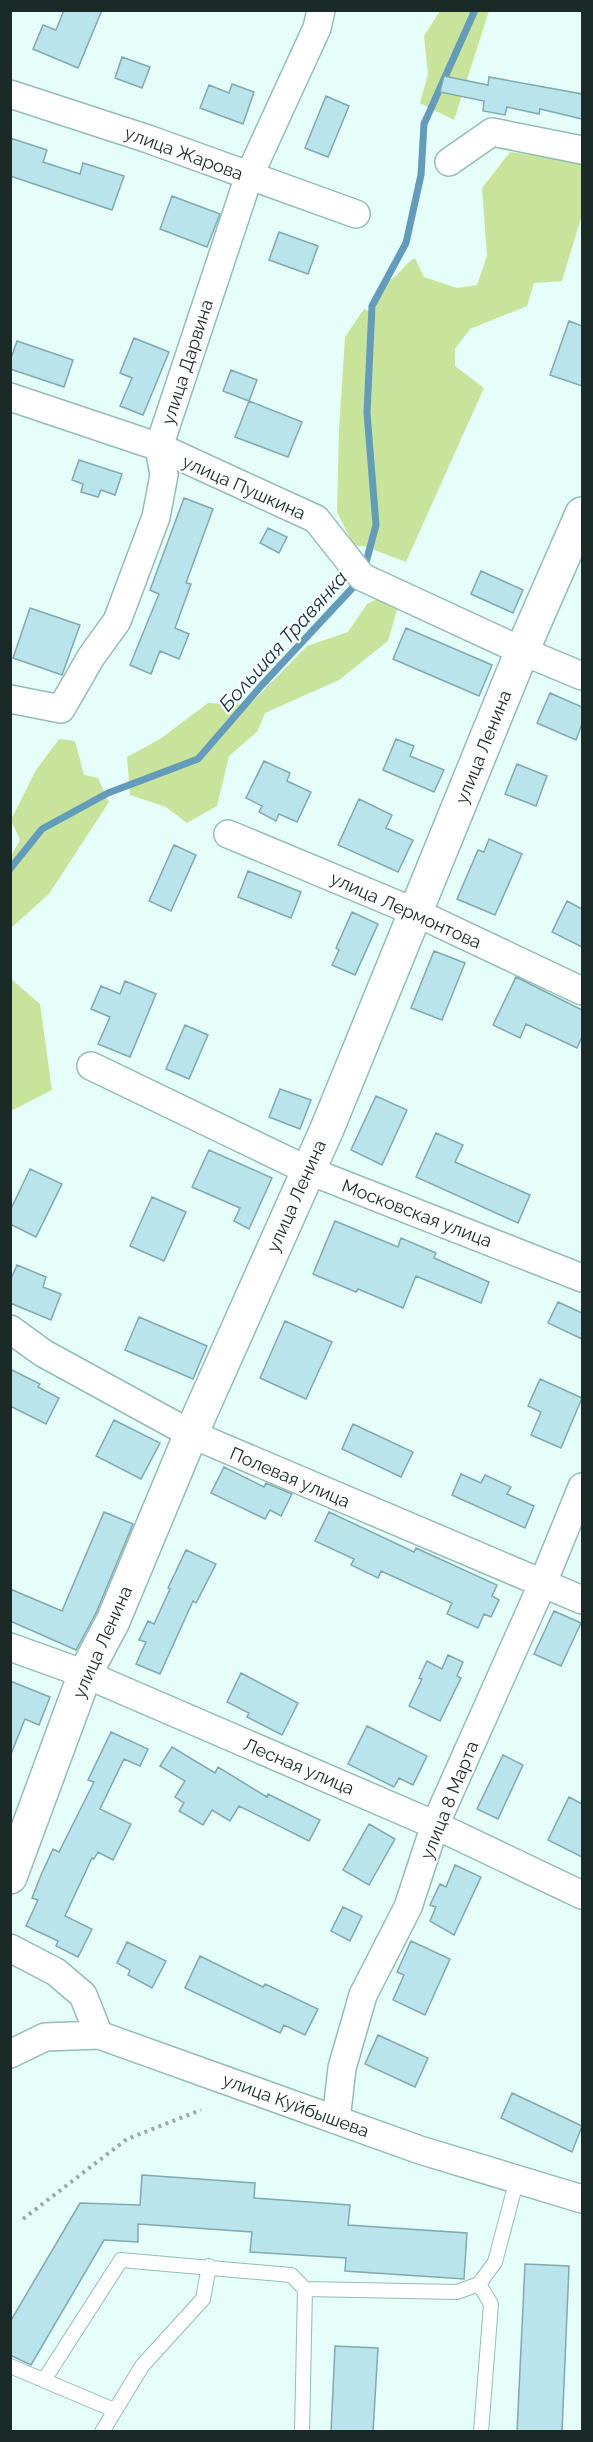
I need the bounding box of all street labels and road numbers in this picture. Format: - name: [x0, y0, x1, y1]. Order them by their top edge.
- street label: улица Жарова: [122, 122, 246, 184]
- street label: улица Дарвина: [157, 297, 217, 427]
- street label: улица Пушкина: [179, 450, 309, 524]
- street label: улица Ленина: [451, 687, 515, 807]
- street label: улица Лермонтова: [327, 867, 485, 953]
- street label: улица Ленина: [262, 1137, 330, 1255]
- street label: Московская улица: [339, 1175, 495, 1251]
- street label: Полевая улица: [227, 1442, 353, 1512]
- street label: улица Ленина: [68, 1583, 136, 1701]
- street label: Лесная улица: [241, 1733, 357, 1799]
- street label: улица 8 Марта: [416, 1738, 482, 1862]
- street label: улица Куйбышева: [220, 2069, 372, 2141]

